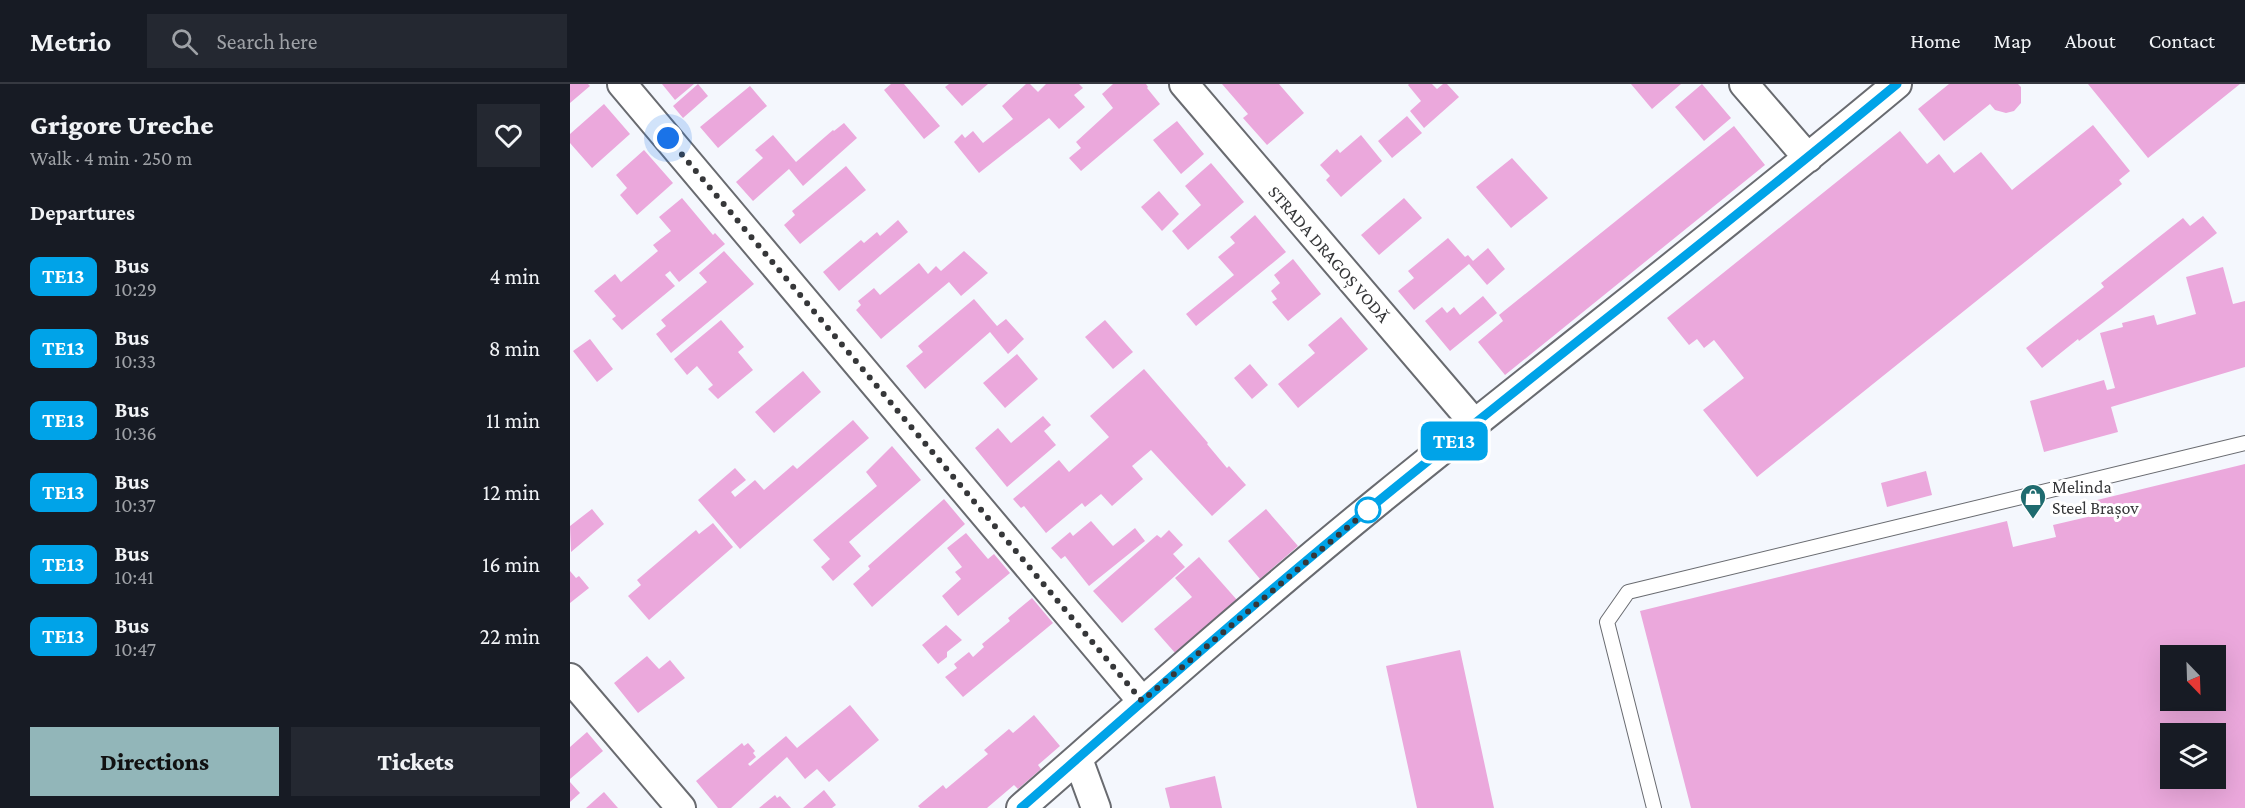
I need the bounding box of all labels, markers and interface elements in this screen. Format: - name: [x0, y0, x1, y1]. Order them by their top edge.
- search box: [147, 14, 567, 68]
- icon: search: [168, 25, 201, 58]
- text: Metrio: [30, 26, 111, 57]
- text: Search here: [216, 29, 317, 54]
- text: Home: [1910, 29, 1960, 53]
- text: Map: [1993, 29, 2032, 53]
- text: About: [2065, 29, 2116, 53]
- text: Contact: [2149, 29, 2215, 53]
- button: heart: [477, 104, 540, 167]
- text: Grigore Ureche: [30, 109, 214, 140]
- your location: [653, 123, 683, 153]
- text: Walk · 4 min · 250 m: [30, 147, 192, 169]
- street label: STRADA DRAGOȘ VODĂ: [1263, 182, 1394, 328]
- text: Departures: [30, 200, 135, 225]
- text: Bus: [115, 253, 149, 278]
- text: TE13: [42, 264, 85, 288]
- text: 4 min: [489, 264, 540, 289]
- text: 10:29: [115, 278, 157, 300]
- text: Bus: [115, 325, 149, 350]
- text: TE13: [42, 336, 85, 360]
- text: 8 min: [489, 336, 540, 361]
- text: 10:33: [115, 350, 156, 372]
- text: Bus: [115, 397, 149, 422]
- text: TE13: [42, 408, 85, 432]
- text: 11 min: [486, 408, 540, 433]
- text: 10:36: [115, 422, 157, 444]
- line badge: TE13: [1412, 422, 1496, 460]
- text: TE13: [1433, 429, 1475, 453]
- text: Bus: [115, 469, 149, 494]
- place label: Melinda Steel Brașov: [2052, 477, 2139, 520]
- text: TE13: [42, 480, 85, 504]
- text: 12 min: [483, 480, 540, 505]
- shop icon: Melinda Steel Brașov: [2018, 482, 2048, 520]
- text: 10:37: [115, 494, 156, 516]
- unlabelled marker: [1355, 497, 1381, 523]
- text: Bus: [115, 541, 149, 566]
- text: TE13: [42, 552, 85, 576]
- text: 16 min: [482, 552, 540, 577]
- text: 10:41: [115, 566, 154, 588]
- text: Bus: [115, 613, 149, 638]
- text: TE13: [42, 624, 85, 648]
- text: 22 min: [480, 624, 540, 649]
- text: 10:47: [115, 638, 156, 660]
- north arrow: [2160, 645, 2226, 711]
- map controls: [2160, 645, 2226, 789]
- button: layers: [2160, 723, 2226, 789]
- button: Directions: [30, 727, 279, 796]
- button: Tickets: [291, 727, 540, 796]

